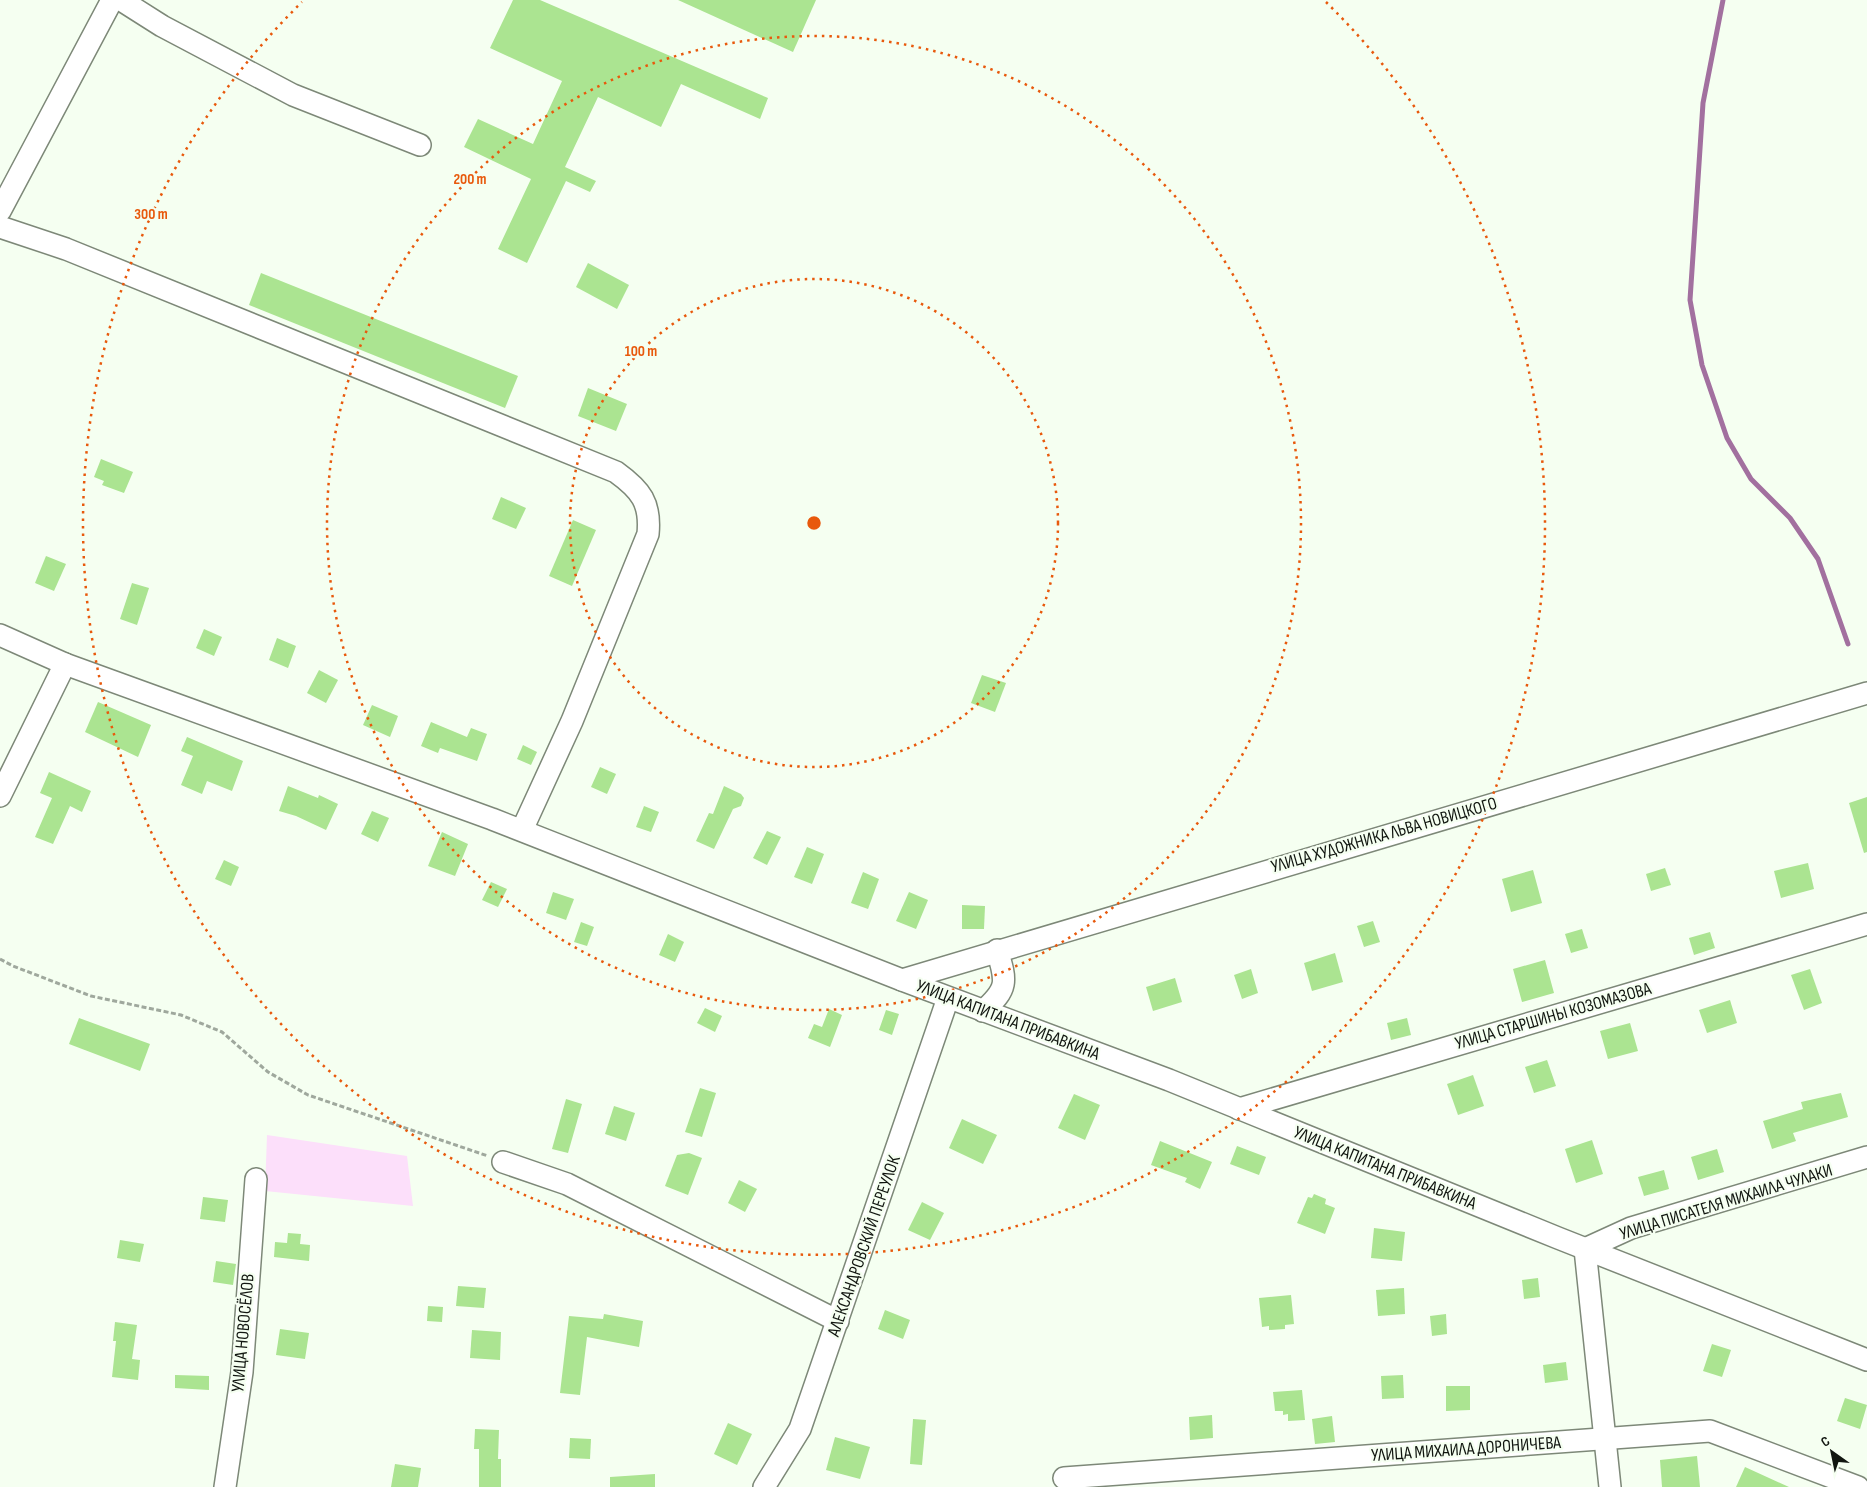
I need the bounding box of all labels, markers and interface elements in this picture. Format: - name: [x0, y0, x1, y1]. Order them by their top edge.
- text: 200 m: [453, 170, 487, 189]
- text: 300 m: [134, 205, 168, 224]
- text: 100 m: [625, 342, 657, 361]
- centre of rings: [805, 514, 823, 532]
- street label: УЛИЦА ХУДОЖНИКА ЛЬВА НОВИЦКОГО: [1269, 793, 1499, 877]
- street label: УЛИЦА КАПИТАНА ПРИБАВКИНА: [913, 975, 1103, 1065]
- street label: УЛИЦА СТАРШИНЫ КОЗОМАЗОВА: [1453, 978, 1654, 1054]
- street label: УЛИЦА КАПИТАНА ПРИБАВКИНА: [1291, 1122, 1480, 1214]
- street label: АЛЕКСАНДРОВСКИЙ ПЕРЕУЛОК: [823, 1152, 905, 1340]
- street label: УЛИЦА ПИСАТЕЛЯ МИХАИЛА ЧУЛАКИ: [1617, 1160, 1835, 1244]
- street label: УЛИЦА НОВОСЁЛОВ: [227, 1273, 259, 1393]
- north arrow: [1807, 1427, 1857, 1477]
- street label: УЛИЦА МИХАИЛА ДОРОНИЧЕВА: [1370, 1432, 1562, 1466]
- text: С: [1818, 1432, 1833, 1451]

